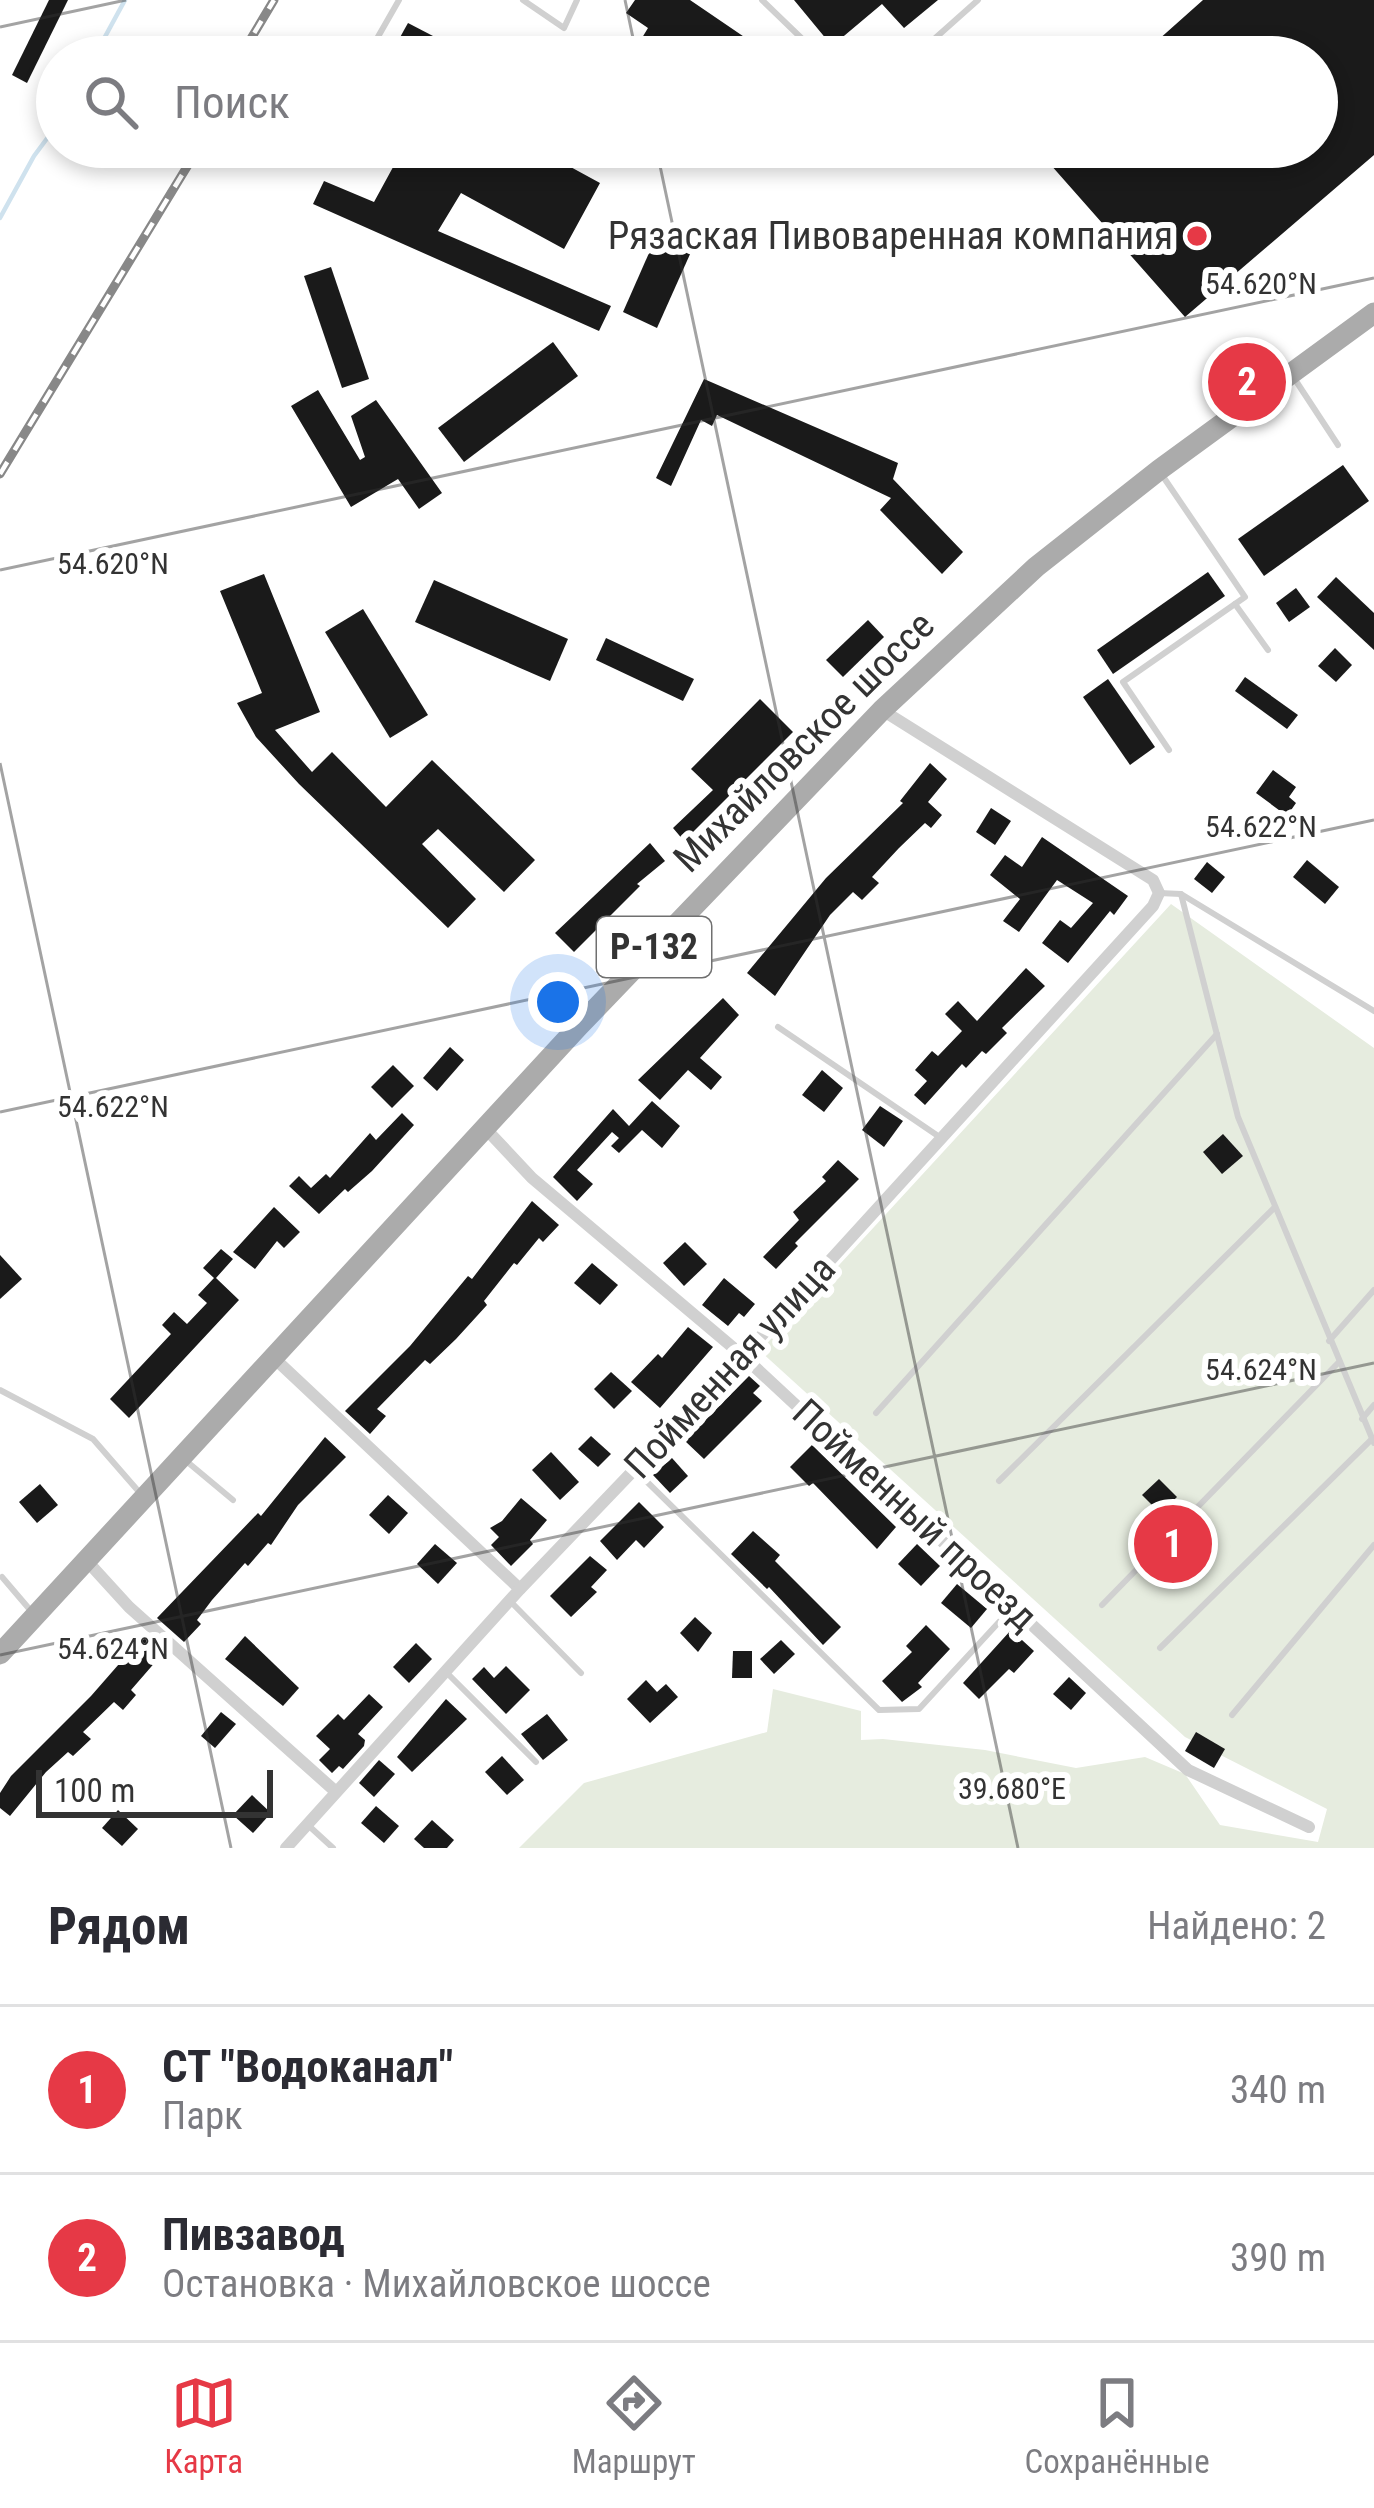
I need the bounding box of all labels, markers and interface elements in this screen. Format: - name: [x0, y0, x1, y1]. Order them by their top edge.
- search box: [36, 36, 1338, 168]
- icon: search: [78, 69, 144, 135]
- text: Поиск: [174, 76, 290, 129]
- place label: Рязаская Пивоваренная компания: [608, 213, 1173, 259]
- marker: Рязаская Пивоваренная компания: [1184, 223, 1210, 249]
- text: 54.620°N: [1205, 266, 1317, 301]
- pin: 2: [1208, 337, 1286, 427]
- text: 54.620°N: [57, 546, 169, 581]
- street label: Михайловское шоссе: [664, 602, 944, 882]
- text: 54.622°N: [1205, 809, 1317, 844]
- road number: Р-132: [597, 917, 711, 977]
- your location: [528, 972, 588, 1032]
- text: 54.622°N: [57, 1089, 169, 1124]
- street label: Пойменная улица: [615, 1246, 845, 1488]
- text: 54.624°N: [1205, 1352, 1317, 1387]
- street label: Пойменный проезд: [783, 1390, 1047, 1640]
- pin: 1: [1134, 1499, 1212, 1589]
- text: 54.624°N: [57, 1631, 169, 1666]
- scale bar: [36, 1764, 273, 1817]
- text: 100 m: [54, 1771, 135, 1810]
- text: 39.680°E: [958, 1771, 1066, 1806]
- text: Рядом: [48, 1897, 190, 1956]
- text: Найдено: 2: [1147, 1903, 1326, 1949]
- text: СТ "Водоканал": [162, 2040, 453, 2093]
- text: 1: [77, 2067, 97, 2113]
- text: 340 m: [1230, 2067, 1326, 2113]
- text: Парк: [162, 2093, 243, 2139]
- text: Пивзавод: [162, 2208, 345, 2261]
- text: 2: [77, 2235, 97, 2281]
- text: 390 m: [1230, 2235, 1326, 2281]
- text: Остановка · Михайловское шоссе: [162, 2261, 711, 2307]
- tab: Карта: [164, 2370, 243, 2481]
- tab: Маршрут: [572, 2370, 696, 2481]
- tab: Сохранённые: [1024, 2370, 1210, 2481]

